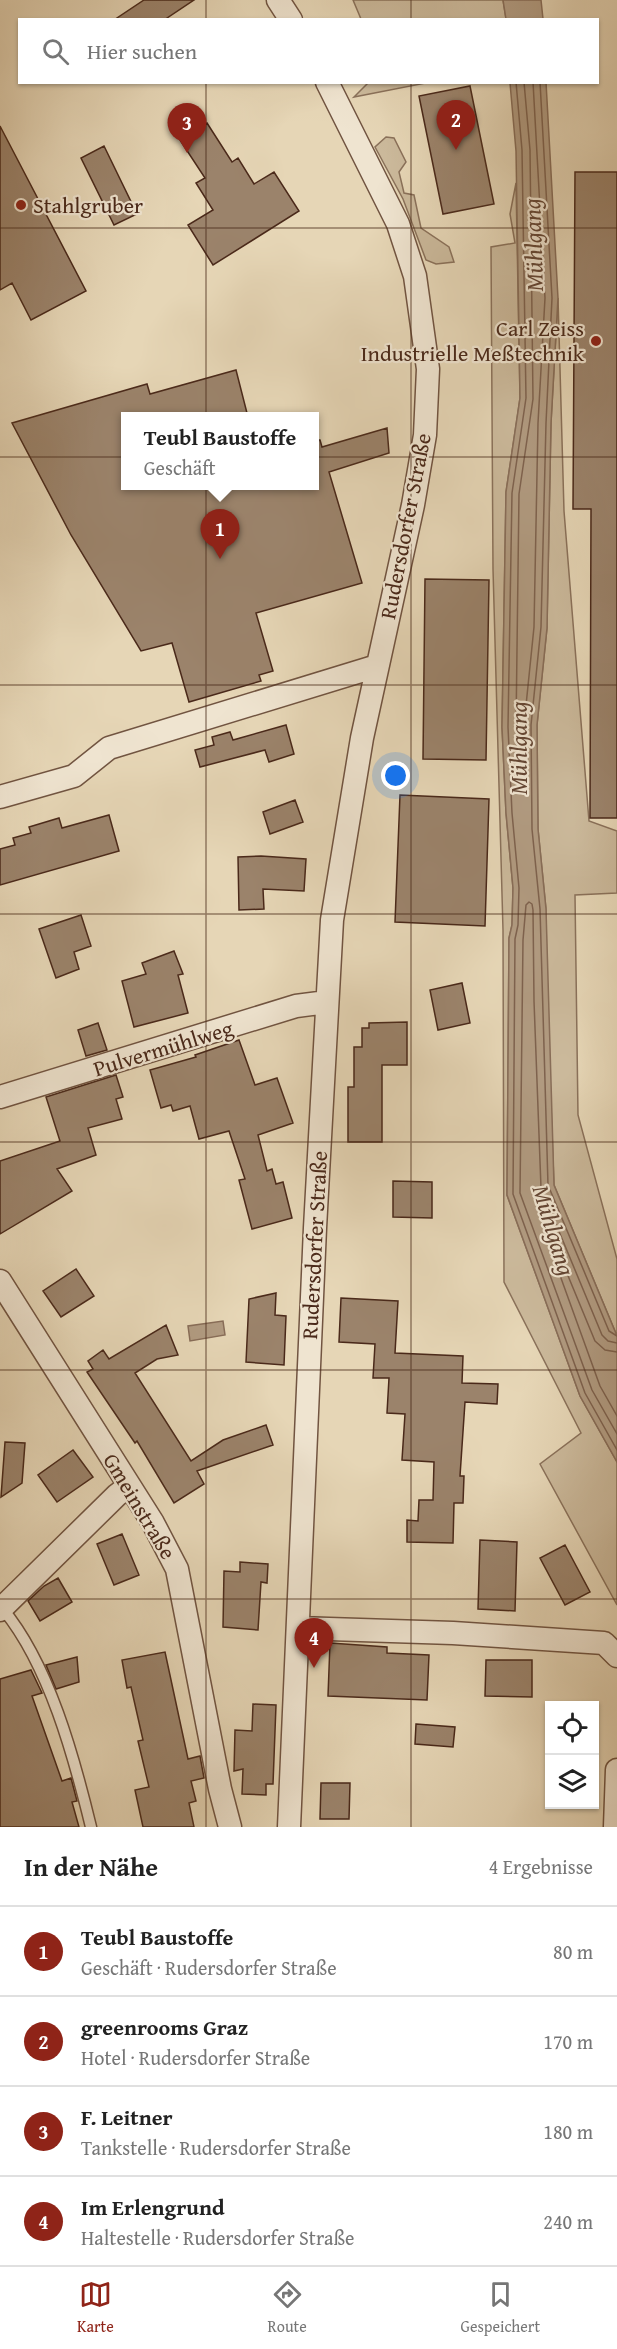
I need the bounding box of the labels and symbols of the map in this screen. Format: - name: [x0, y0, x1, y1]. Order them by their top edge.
- pin: 2: [436, 100, 476, 150]
- pin: 3: [168, 104, 207, 153]
- place label: Stahlgruber: [33, 189, 143, 221]
- marker: Stahlgruber: [14, 198, 28, 212]
- water label: Mühlgang: [514, 198, 552, 292]
- place label: Carl Zeiss Industrielle Meßtechnik: [361, 312, 585, 369]
- marker: Carl Zeiss Industrielle Meßtechnik: [589, 334, 603, 348]
- street label: Rudersdorfer Straße: [371, 430, 439, 622]
- pin: 1: [200, 510, 240, 559]
- water label: Mühlgang: [501, 701, 536, 795]
- your location: [381, 761, 410, 790]
- street label: Pulvermühlweg: [89, 1012, 237, 1084]
- street label: Rudersdorfer Straße: [293, 1150, 335, 1340]
- water label: Mühlgang: [524, 1180, 584, 1280]
- street label: Gmeinstraße: [96, 1447, 184, 1565]
- pin: 4: [294, 1618, 334, 1668]

